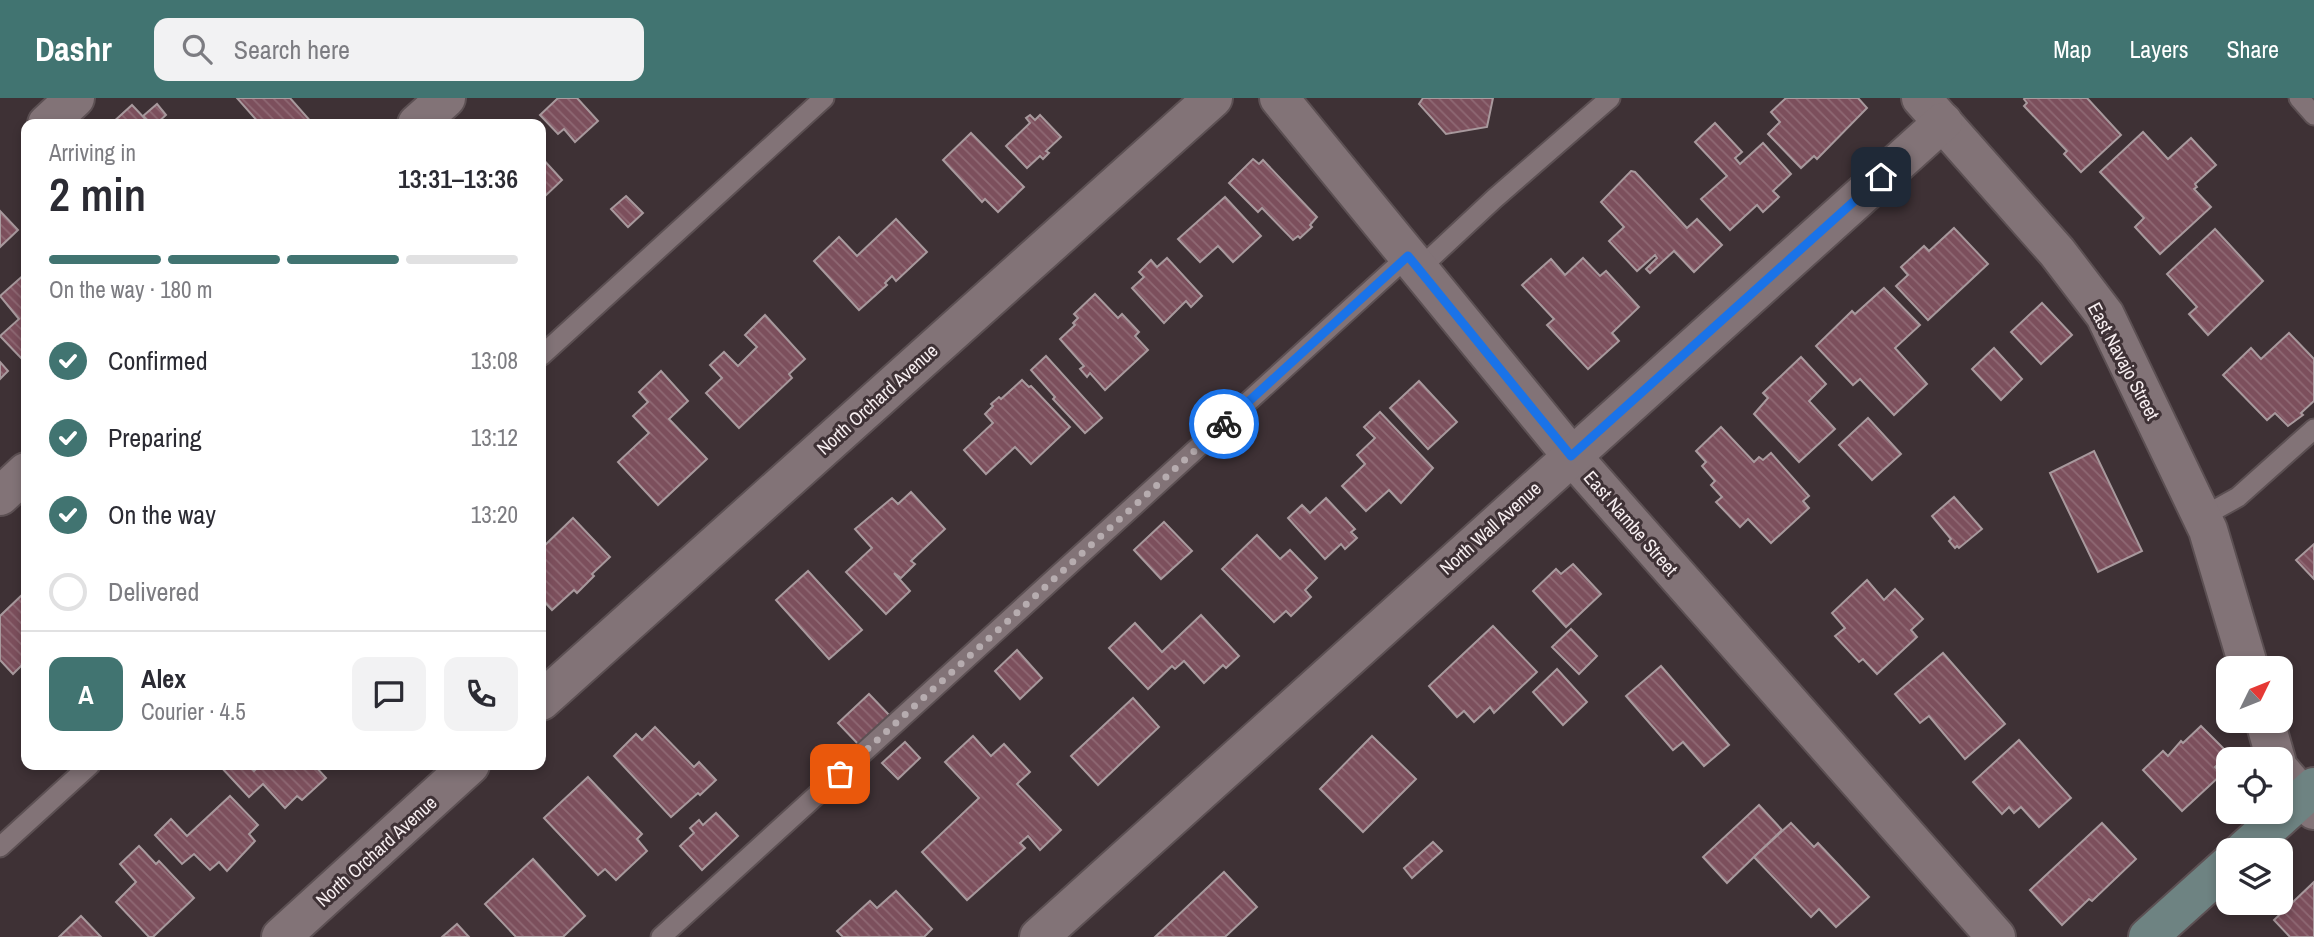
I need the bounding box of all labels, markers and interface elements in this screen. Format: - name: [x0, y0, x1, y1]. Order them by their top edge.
- search box: [154, 18, 644, 81]
- text: Dashr: [35, 27, 112, 71]
- icon: search: [178, 30, 216, 68]
- text: Search here: [234, 32, 350, 67]
- text: Map: [2053, 33, 2091, 65]
- text: Layers: [2129, 33, 2188, 65]
- text: Share: [2226, 33, 2279, 65]
- text: Arriving in: [49, 137, 136, 168]
- pin: [1851, 147, 1911, 207]
- icon: home: [1862, 158, 1900, 196]
- text: 13:31–13:36: [398, 161, 518, 196]
- text: 2 min: [49, 163, 146, 225]
- text: On the way · 180 m: [49, 274, 213, 305]
- street label: East Navajo Street: [2082, 298, 2166, 425]
- street label: North Orchard Avenue: [811, 338, 943, 460]
- icon: check: [49, 342, 87, 380]
- text: Confirmed: [108, 343, 208, 378]
- text: 13:08: [471, 345, 518, 376]
- courier: [1189, 389, 1259, 459]
- icon: bike: [1205, 405, 1243, 443]
- icon: check: [49, 419, 87, 457]
- text: Preparing: [108, 420, 202, 455]
- text: 13:12: [471, 422, 518, 453]
- street label: East Nambe Street: [1578, 465, 1684, 582]
- street label: North Wall Avenue: [1434, 475, 1546, 581]
- icon: check: [49, 496, 87, 534]
- text: On the way: [108, 497, 216, 532]
- text: 13:20: [471, 499, 518, 530]
- text: Delivered: [108, 574, 199, 609]
- north arrow: [2216, 656, 2292, 733]
- map controls: [2216, 656, 2293, 915]
- button: chat: [352, 657, 426, 731]
- button: phone: [444, 657, 518, 731]
- text: Alex: [141, 661, 186, 696]
- text: A: [78, 677, 94, 712]
- text: Courier · 4.5: [141, 696, 246, 727]
- pin: [810, 744, 870, 804]
- button: locate: [2216, 747, 2293, 824]
- icon: bag: [821, 755, 859, 793]
- street label: North Orchard Avenue: [310, 790, 442, 912]
- button: layers: [2216, 838, 2293, 915]

